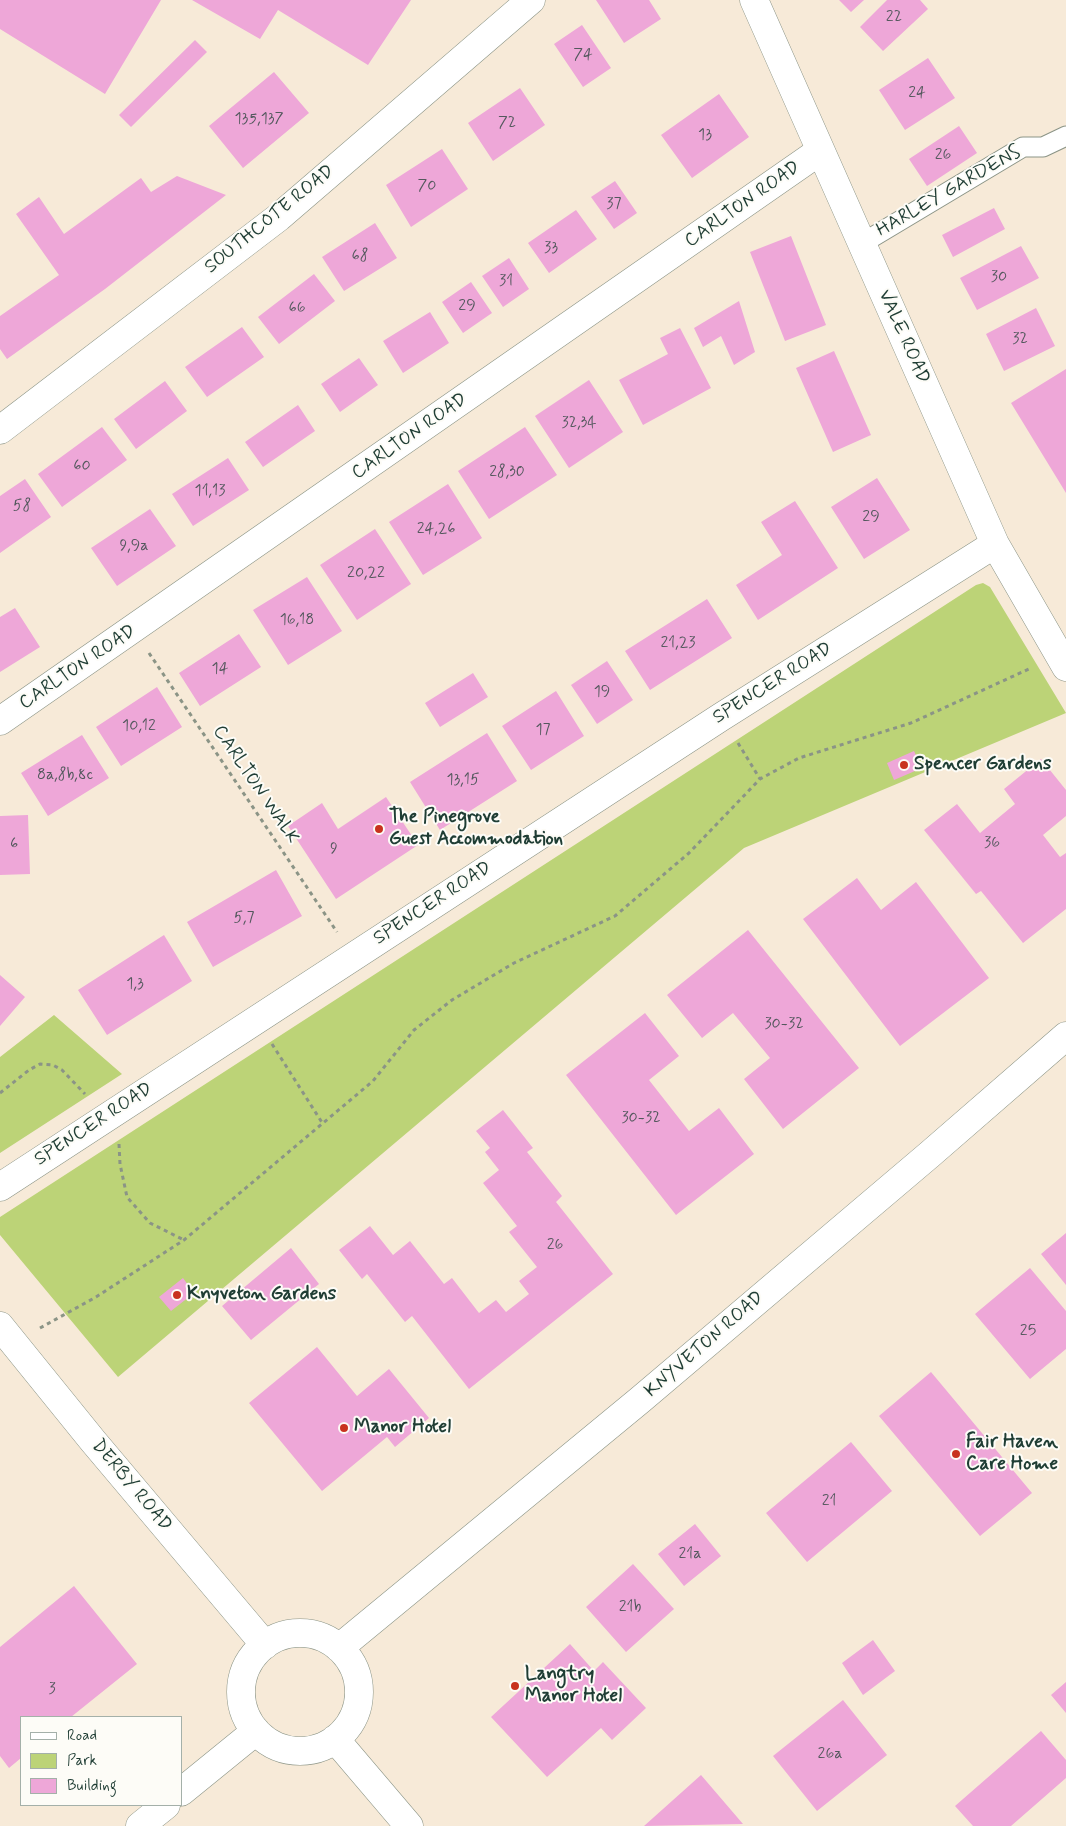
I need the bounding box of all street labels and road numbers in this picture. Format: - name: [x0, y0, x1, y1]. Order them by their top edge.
- street label: HARLEY GARDENS: [873, 141, 1025, 243]
- street label: CARLTON ROAD: [681, 157, 805, 253]
- street label: SOUTHCOTE ROAD: [201, 161, 339, 279]
- street label: VALE ROAD: [872, 286, 934, 388]
- street label: CARLTON ROAD: [348, 389, 472, 485]
- street label: CARLTON ROAD: [15, 621, 141, 715]
- street label: SPENCER ROAD: [709, 638, 837, 730]
- street label: CARLTON WALK: [207, 721, 303, 849]
- street label: SPENCER ROAD: [370, 857, 496, 951]
- street label: SPENCER ROAD: [31, 1078, 157, 1172]
- street label: KNYVETON ROAD: [641, 1287, 769, 1403]
- street label: DERBY ROAD: [86, 1435, 176, 1537]

